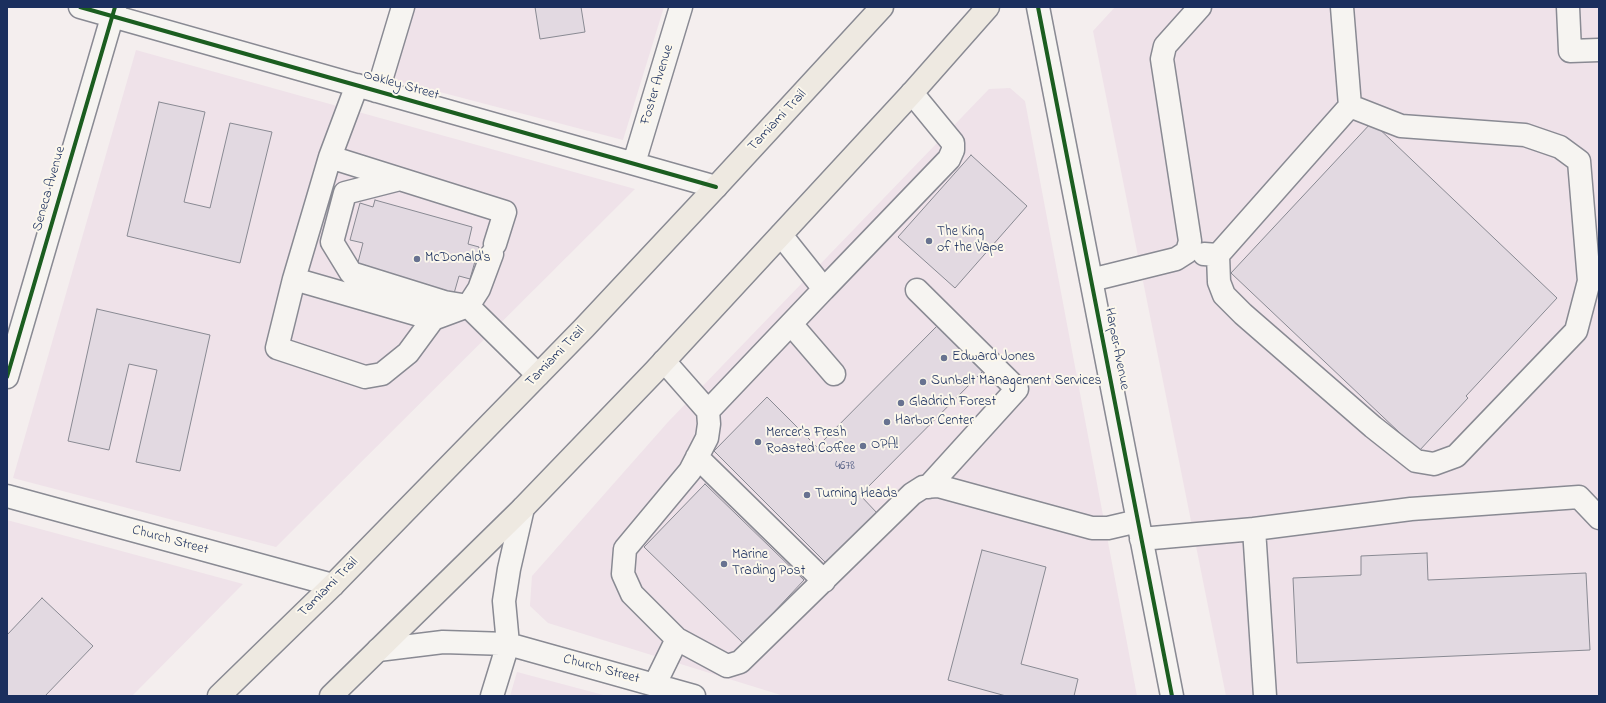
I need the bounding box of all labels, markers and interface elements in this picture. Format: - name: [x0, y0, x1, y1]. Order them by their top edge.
- street label: Foster Avenue: [638, 43, 678, 127]
- street label: Oakley Street: [361, 67, 441, 105]
- street label: Tamiami Trail: [745, 87, 811, 155]
- street label: Seneca Avenue: [30, 145, 70, 233]
- place label: The King of the Vape: [937, 225, 1003, 258]
- marker: The King of the Vape: [924, 236, 934, 246]
- place label: McDonald's: [425, 251, 491, 267]
- marker: McDonald's: [412, 254, 422, 264]
- street label: Harper Avenue: [1100, 306, 1132, 392]
- street label: Tamiami Trail: [523, 323, 589, 391]
- place label: Edward Jones: [952, 350, 1035, 366]
- marker: Edward Jones: [939, 353, 949, 363]
- place label: Sunbelt Management Services: [931, 374, 1102, 390]
- marker: Sunbelt Management Services: [918, 377, 928, 387]
- place label: Gladrich Forest: [909, 395, 996, 411]
- marker: Gladrich Forest: [896, 398, 906, 408]
- place label: Harbor Center: [895, 414, 974, 430]
- marker: Harbor Center: [882, 417, 892, 427]
- place label: Mercer's Fresh Roasted Coffee: [766, 426, 856, 458]
- marker: Mercer's Fresh Roasted Coffee: [753, 437, 763, 447]
- place label: OPA!: [871, 438, 898, 454]
- marker: OPA!: [858, 441, 868, 451]
- house number: 4678: [835, 460, 855, 474]
- place label: Turning Heads: [815, 487, 898, 503]
- marker: Turning Heads: [802, 490, 812, 500]
- street label: Church Street: [130, 523, 210, 559]
- place label: Marine Trading Post: [732, 548, 805, 580]
- street label: Tamiami Trail: [295, 554, 363, 622]
- marker: Marine Trading Post: [719, 559, 729, 569]
- street label: Church Street: [561, 652, 641, 688]

